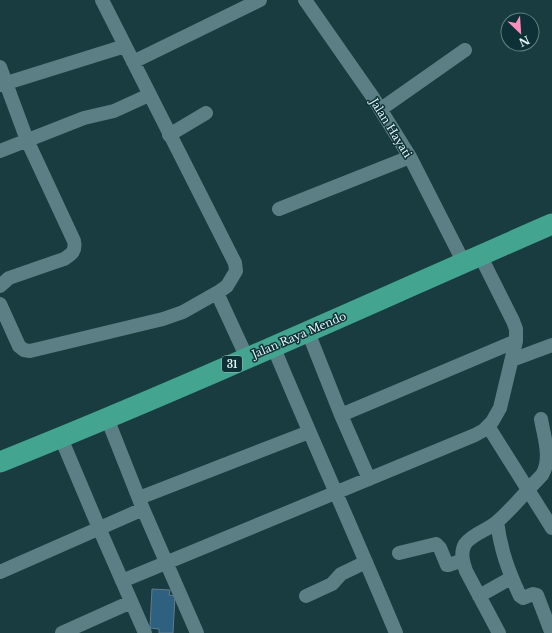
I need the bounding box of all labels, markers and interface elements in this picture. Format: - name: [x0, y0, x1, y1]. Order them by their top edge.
- north arrow: [500, 12, 540, 52]
- text: N: [516, 33, 532, 50]
- street label: Jalan Hayati: [366, 94, 415, 161]
- street label: Jalan Raya Mendo: [248, 309, 348, 362]
- road number: 31: [222, 356, 242, 372]

